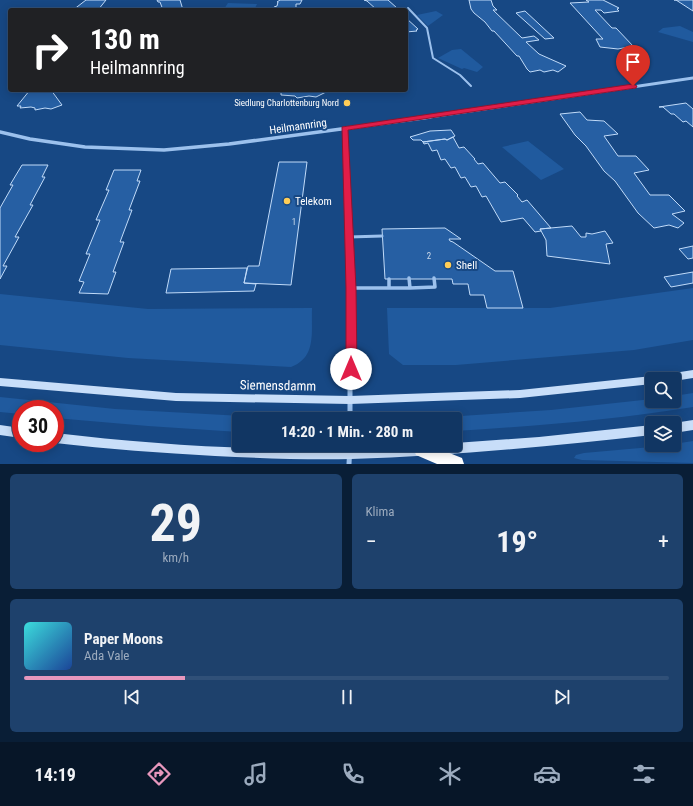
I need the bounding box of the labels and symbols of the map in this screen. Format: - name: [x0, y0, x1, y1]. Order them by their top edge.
- pin: [616, 45, 650, 86]
- place label: Siedlung Charlottenburg Nord: [234, 98, 339, 108]
- marker: Siedlung Charlottenburg Nord: [342, 98, 352, 108]
- street label: Heilmannring: [269, 116, 328, 137]
- place label: Telekom: [295, 195, 332, 208]
- marker: Telekom: [282, 196, 292, 206]
- house number: 1: [292, 217, 296, 227]
- house number: 2: [427, 251, 432, 261]
- place label: Shell: [456, 259, 477, 272]
- marker: Shell: [443, 260, 453, 270]
- position arrow: [330, 348, 372, 390]
- street label: Siemensdamm: [240, 377, 316, 394]
- speed limit sign: 30: [12, 400, 64, 452]

